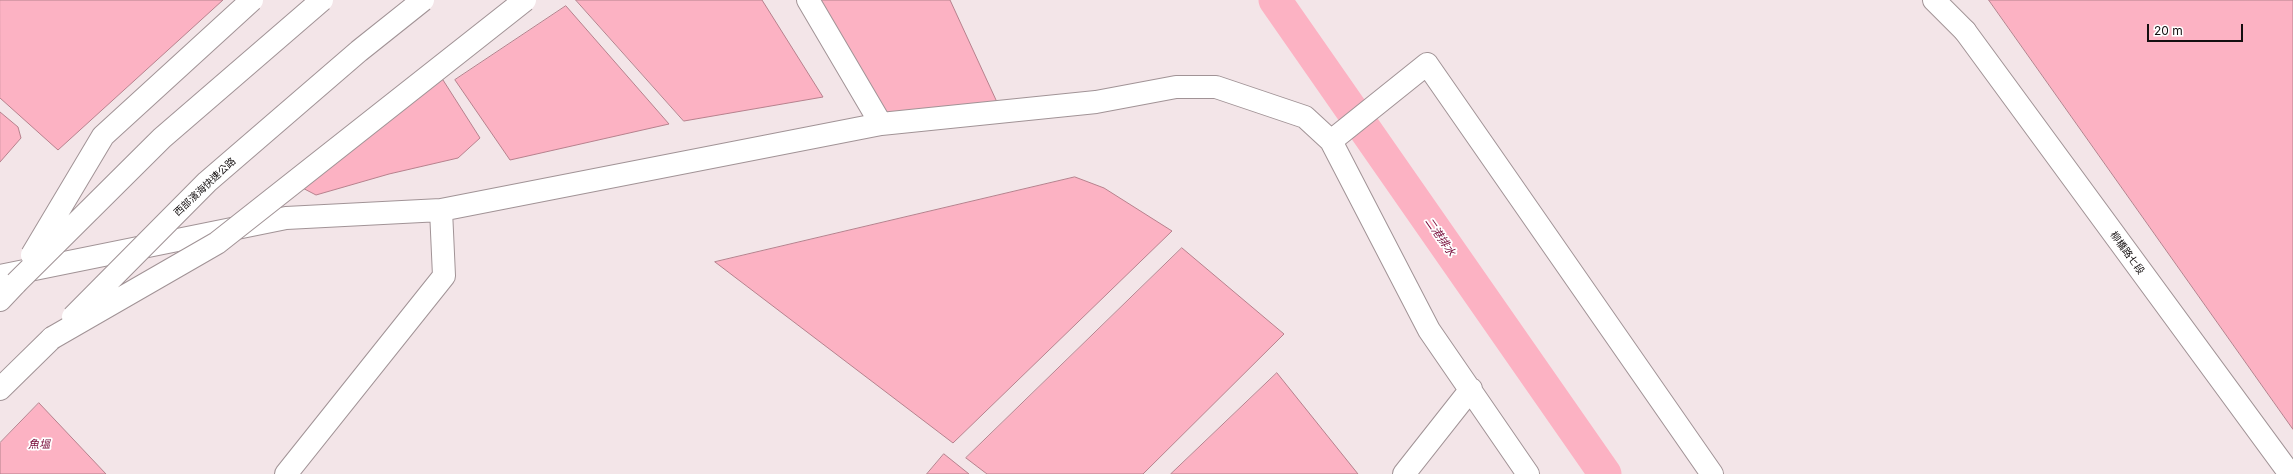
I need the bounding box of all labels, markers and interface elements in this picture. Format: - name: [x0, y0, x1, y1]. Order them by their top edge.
- scale bar: [2149, 16, 2245, 42]
- text: 20 m: [2154, 23, 2183, 38]
- street label: 西部濱海快速公路: [172, 155, 238, 219]
- water label: 二港排水: [1422, 215, 1458, 259]
- street label: 柳橋路七段: [2107, 229, 2147, 277]
- water label: 魚塭: [28, 438, 50, 452]

